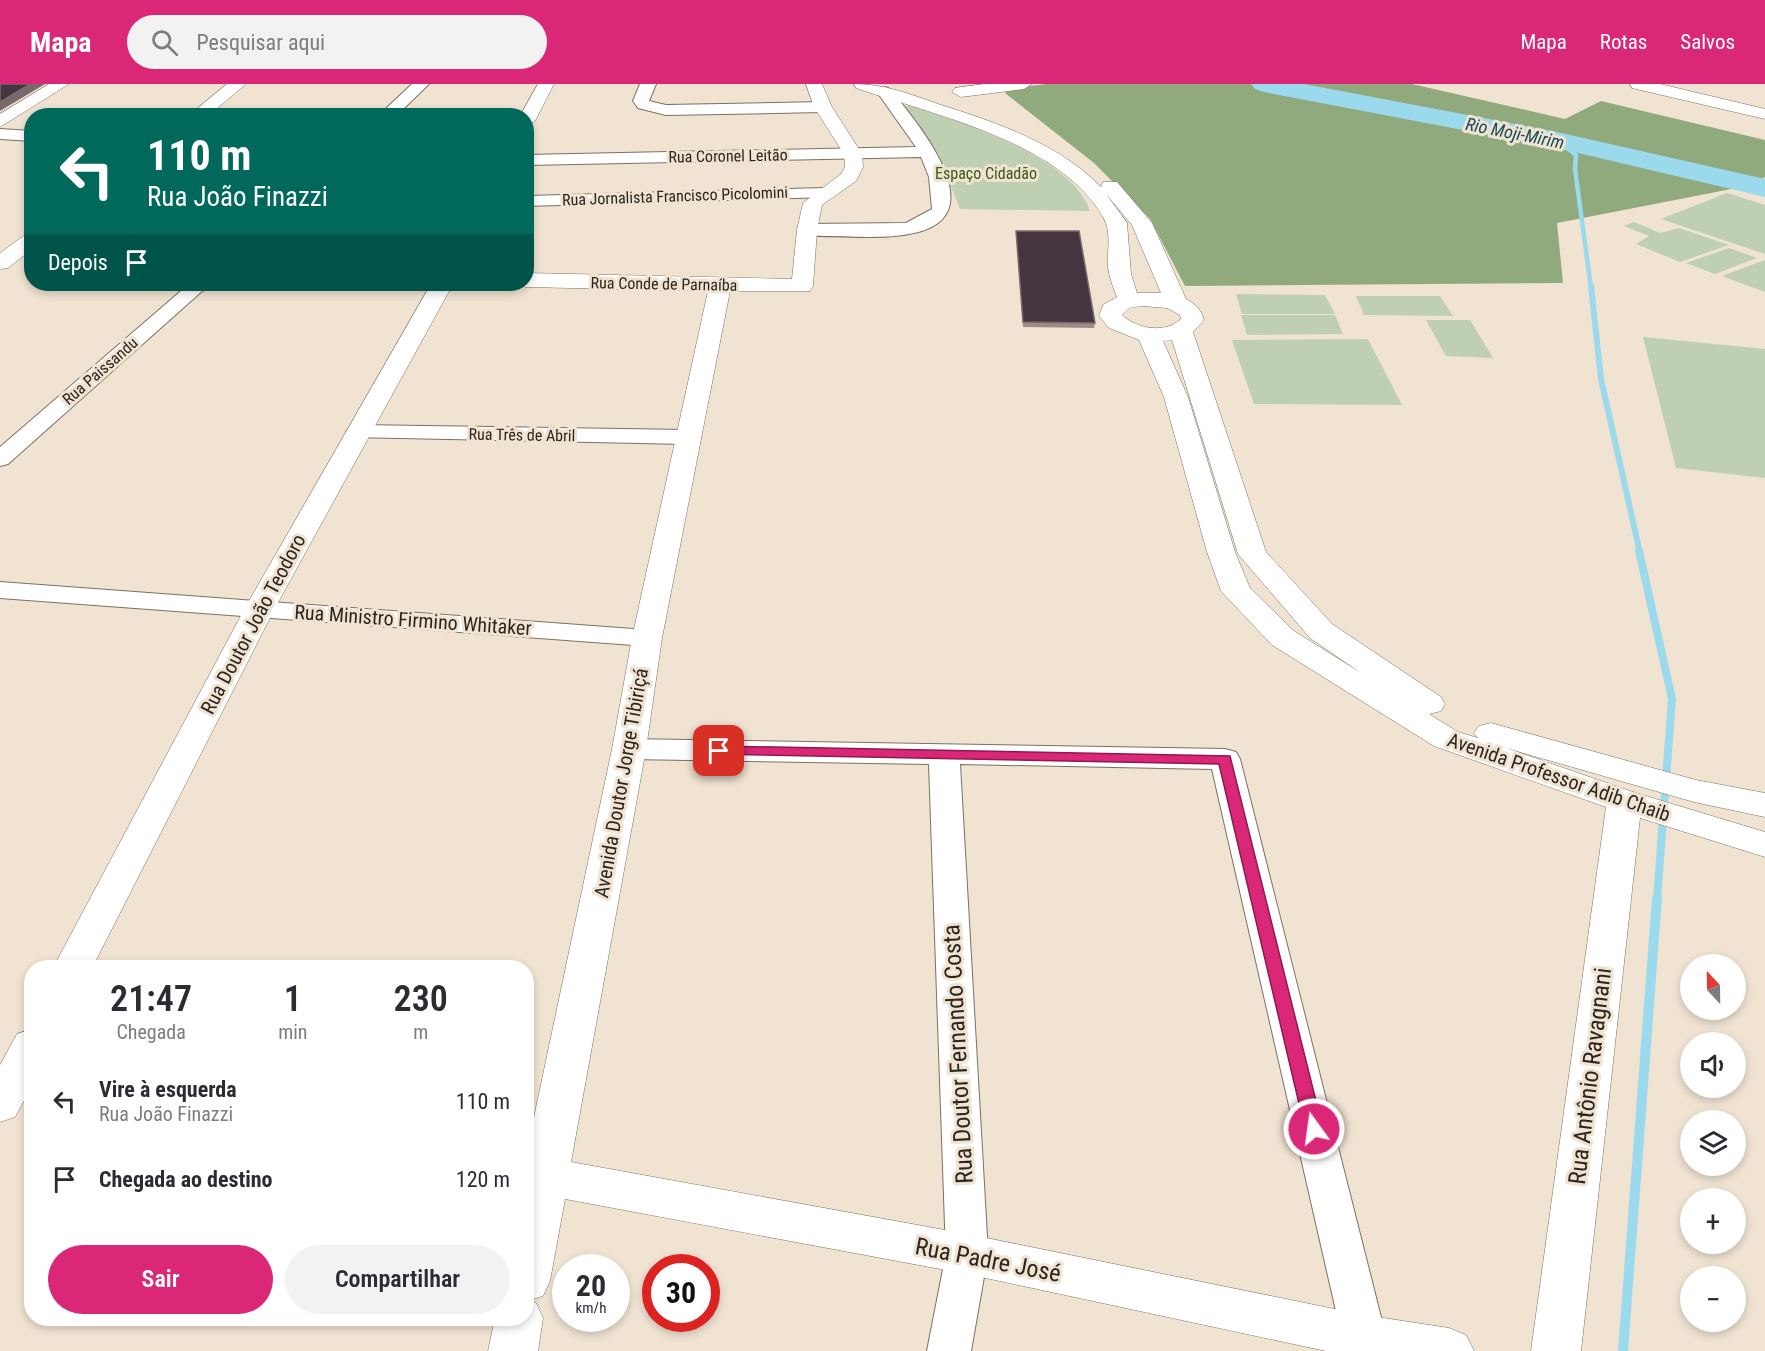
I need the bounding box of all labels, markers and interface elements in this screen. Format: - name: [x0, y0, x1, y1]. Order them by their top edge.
- search box: [127, 15, 547, 69]
- text: Mapa: [30, 26, 91, 59]
- icon: search: [148, 26, 181, 59]
- text: Pesquisar aqui: [196, 30, 325, 55]
- text: Mapa: [1520, 30, 1567, 54]
- text: Rotas: [1600, 30, 1647, 54]
- text: Salvos: [1680, 30, 1735, 54]
- water label: Rio Moji-Mirim: [1464, 113, 1566, 153]
- text: 110 m: [147, 131, 252, 180]
- icon: left: [48, 132, 126, 210]
- street label: Rua Coronel Leitão: [668, 145, 788, 167]
- park label: Espaço Cidadão: [935, 164, 1037, 183]
- text: Rua João Finazzi: [147, 181, 328, 213]
- street label: Rua Jornalista Francisco Picolomini: [562, 183, 788, 209]
- icon: arrive: [120, 246, 153, 279]
- text: Depois: [48, 250, 108, 275]
- street label: Rua Conde de Parnaíba: [591, 273, 737, 295]
- street label: Rua Paissandu: [59, 333, 141, 409]
- street label: Rua Três de Abril: [469, 425, 575, 445]
- street label: Rua Doutor João Teodoro: [195, 530, 311, 718]
- street label: Rua Ministro Firmino Whitaker: [294, 600, 532, 640]
- street label: Avenida Doutor Jorge Tibiriçá: [589, 666, 653, 900]
- pin: [693, 725, 744, 776]
- street label: Avenida Professor Adib Chaib: [1444, 728, 1674, 826]
- icon: arrive: [702, 734, 735, 767]
- street label: Rua Doutor Fernando Costa: [937, 924, 979, 1184]
- north arrow: [1680, 954, 1746, 1020]
- map controls: [1680, 954, 1746, 1332]
- street label: Rua Antônio Ravagnani: [1563, 966, 1617, 1186]
- text: 21:47: [110, 978, 192, 1020]
- text: 1: [284, 978, 302, 1020]
- text: 230: [394, 978, 448, 1020]
- text: Chegada: [116, 1020, 186, 1044]
- text: min: [278, 1020, 307, 1044]
- text: m: [413, 1020, 428, 1044]
- button: sound: [1680, 1032, 1746, 1098]
- text: Vire à esquerda: [99, 1077, 237, 1102]
- icon: left: [48, 1085, 81, 1118]
- text: 110 m: [456, 1089, 510, 1114]
- position arrow: [1282, 1097, 1346, 1161]
- text: Rua João Finazzi: [99, 1102, 233, 1126]
- button: layers: [1680, 1110, 1746, 1176]
- icon: arrive: [48, 1163, 81, 1196]
- text: Chegada ao destino: [99, 1167, 273, 1192]
- text: 120 m: [456, 1167, 510, 1192]
- button: +: [1680, 1188, 1746, 1254]
- street label: Rua Padre José: [913, 1232, 1063, 1288]
- button: Sair: [48, 1245, 273, 1314]
- button: Compartilhar: [285, 1245, 510, 1314]
- speed limit sign: 30: [642, 1254, 720, 1332]
- button: −: [1680, 1266, 1746, 1332]
- text: 20: [576, 1268, 606, 1303]
- text: km/h: [576, 1299, 606, 1317]

